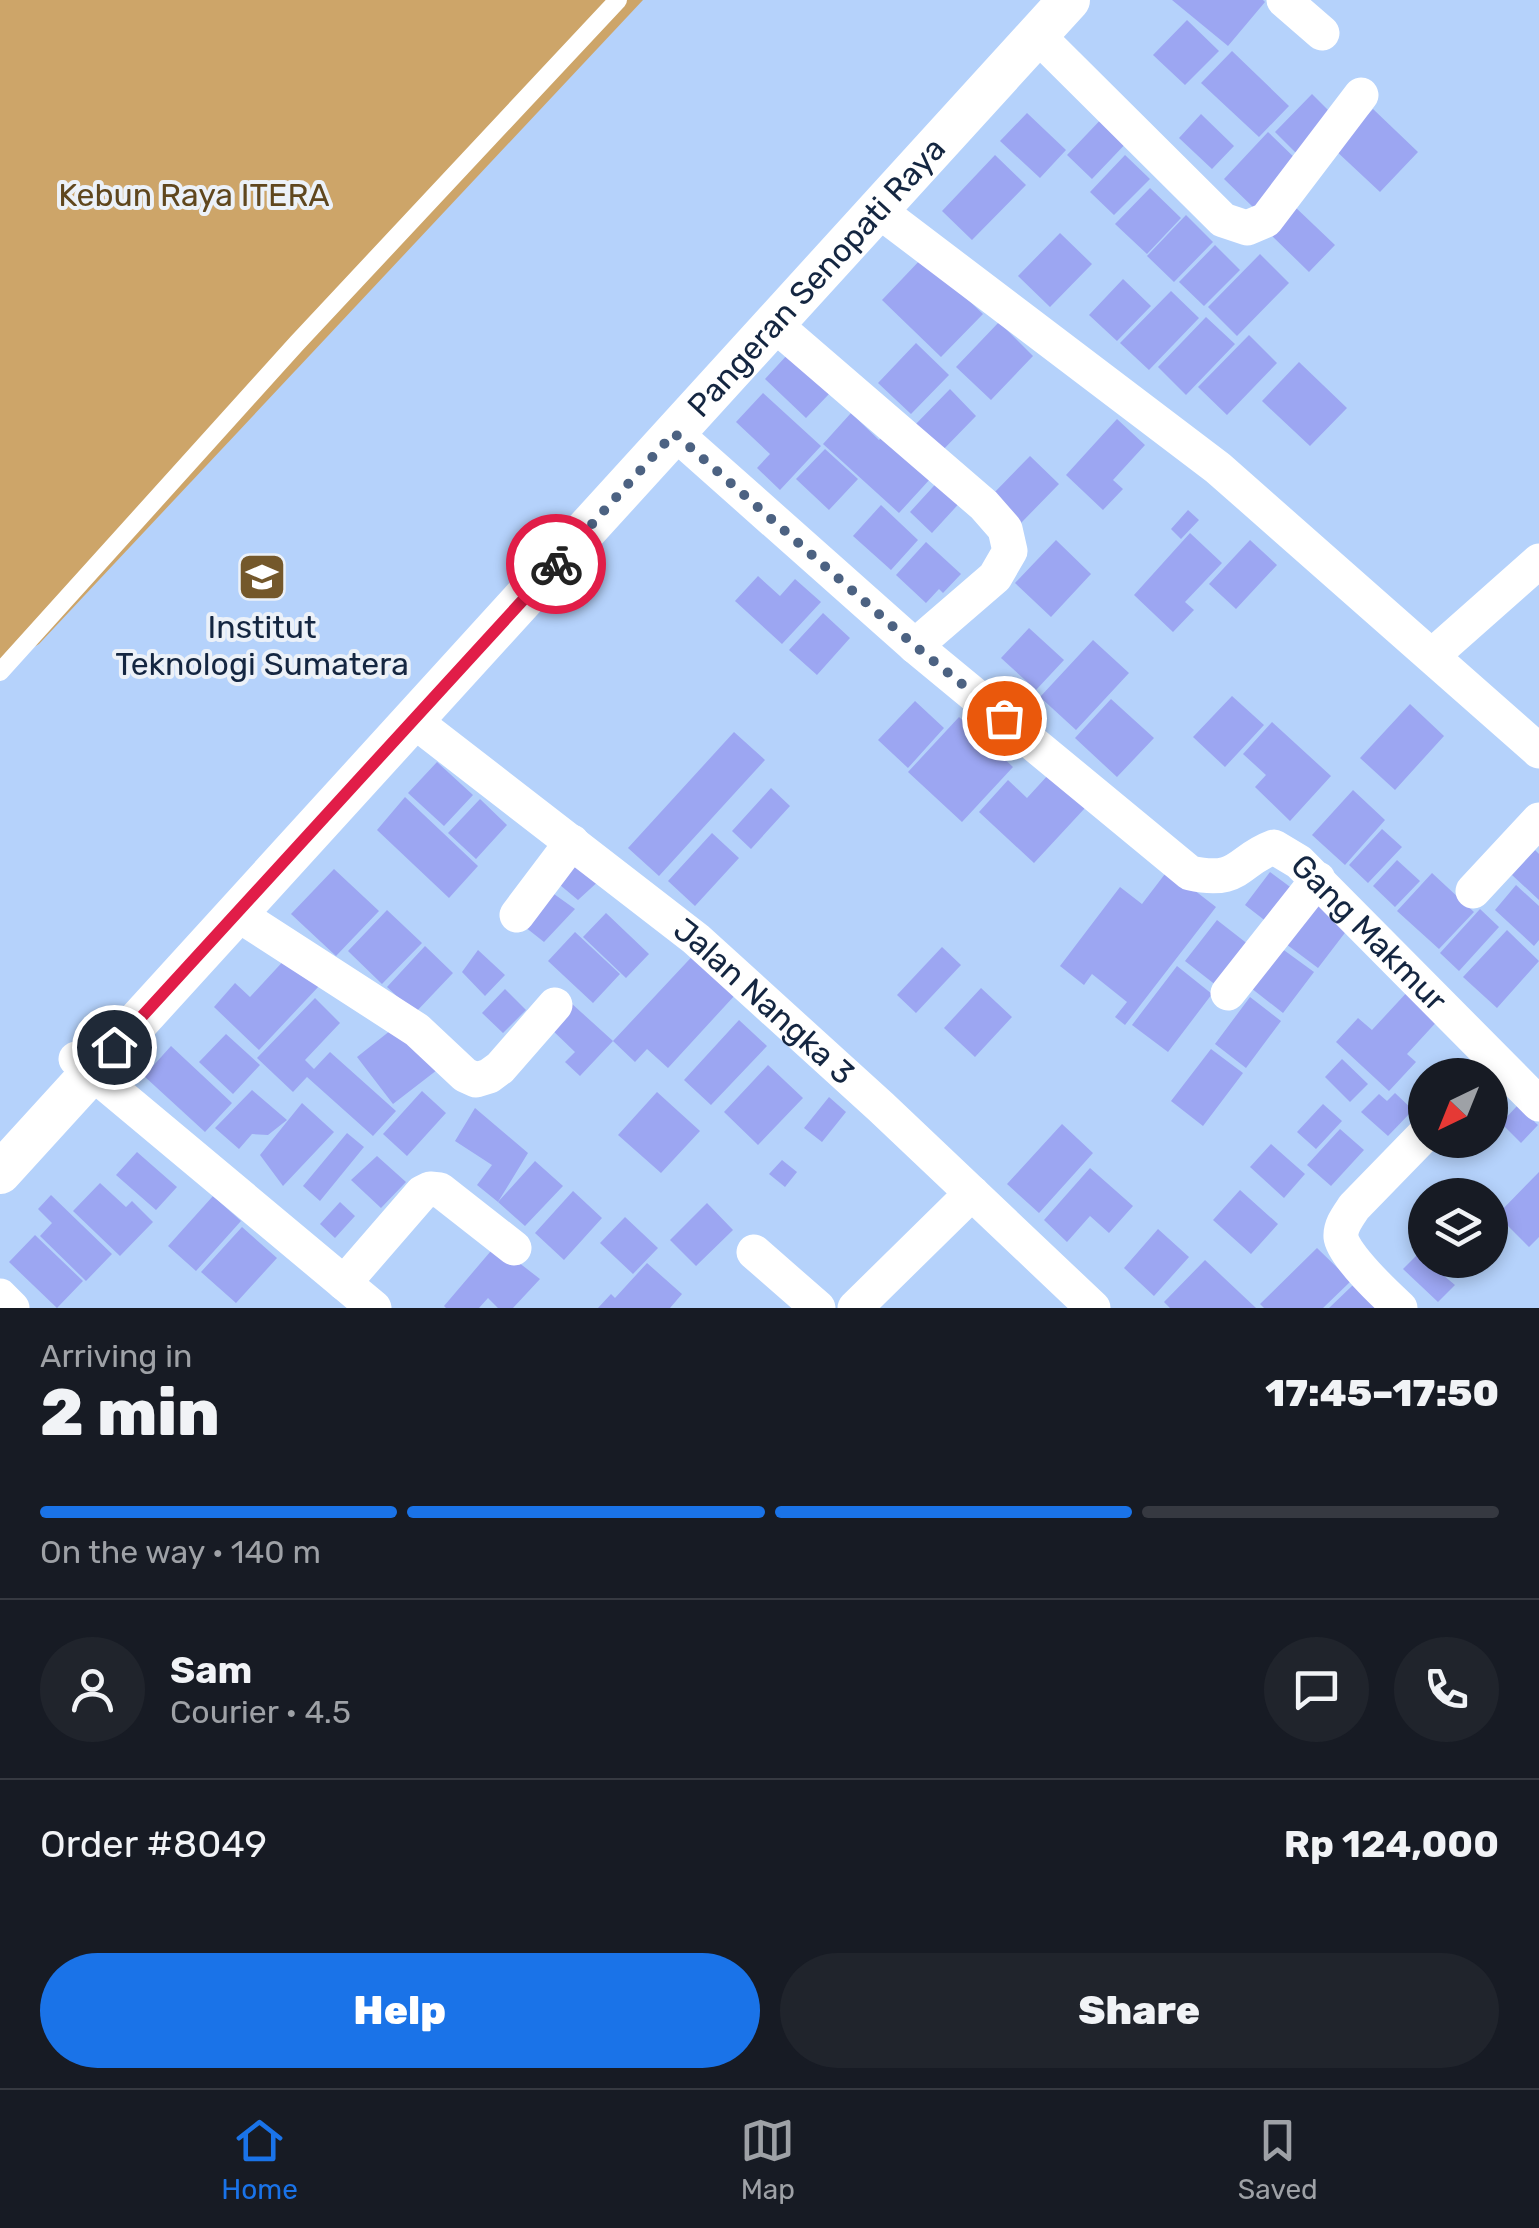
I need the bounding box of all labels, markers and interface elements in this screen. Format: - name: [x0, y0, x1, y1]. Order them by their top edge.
- street label: Pangeran Senopati Raya: [680, 130, 953, 425]
- park label: Kebun Raya ITERA: [58, 176, 330, 214]
- courier: [506, 514, 606, 614]
- icon: bike: [529, 537, 584, 592]
- school or university icon: Institut Teknologi Sumatera: [236, 551, 288, 603]
- place label: Institut Teknologi Sumatera: [115, 608, 409, 683]
- pin: [962, 676, 1047, 761]
- icon: bag: [977, 691, 1032, 746]
- street label: Gang Makmur: [1283, 846, 1455, 1019]
- street label: Jalan Nangka 3: [666, 910, 862, 1092]
- pin: [72, 1005, 157, 1090]
- icon: home: [87, 1020, 142, 1075]
- north arrow: [1408, 1058, 1508, 1158]
- map controls: [1408, 1058, 1508, 1278]
- button: layers: [1408, 1178, 1508, 1278]
- text: Arriving in: [40, 1337, 192, 1375]
- text: 17:45–17:50: [1265, 1370, 1499, 1416]
- text: 2 min: [40, 1374, 220, 1451]
- text: On the way · 140 m: [40, 1533, 321, 1571]
- button: person: [40, 1637, 145, 1742]
- button: chat: [1264, 1637, 1369, 1742]
- button: phone: [1394, 1637, 1499, 1742]
- text: Sam: [170, 1647, 252, 1693]
- text: Courier · 4.5: [170, 1693, 351, 1731]
- text: Order #8049: [40, 1821, 267, 1867]
- text: Rp 124,000: [1284, 1821, 1499, 1867]
- button: Help: [40, 1953, 760, 2068]
- button: Share: [780, 1953, 1499, 2068]
- tab: Home: [221, 2113, 298, 2206]
- tab: Map: [740, 2113, 795, 2206]
- tab: Saved: [1238, 2113, 1318, 2206]

